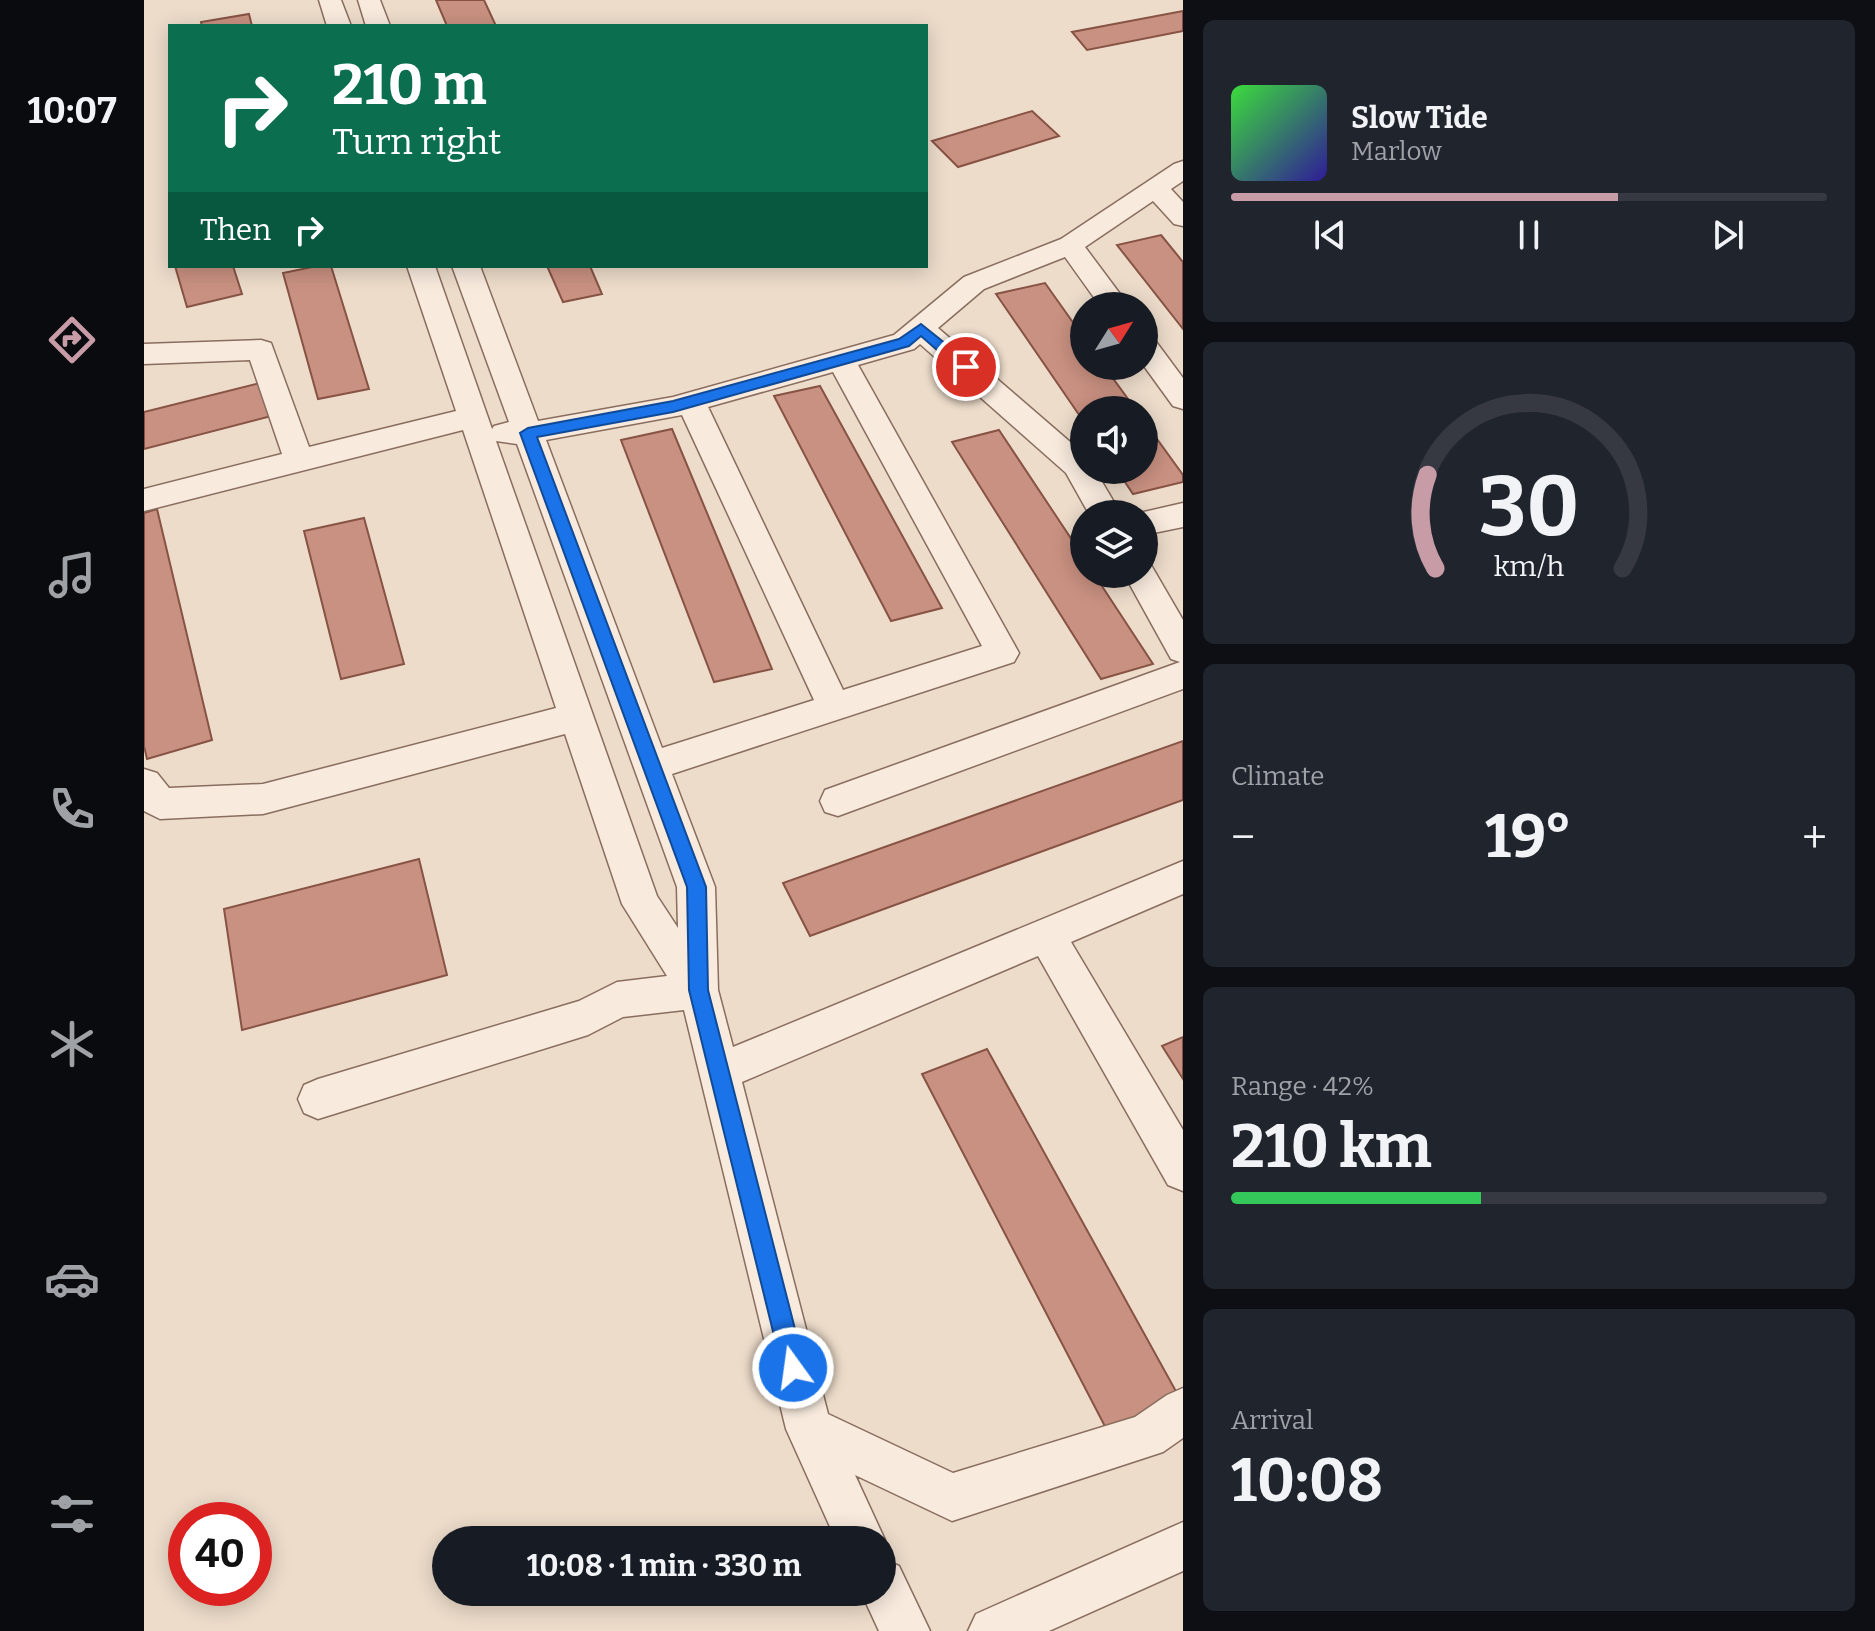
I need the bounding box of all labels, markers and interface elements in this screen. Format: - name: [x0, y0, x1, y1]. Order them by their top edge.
- text: 210 m: [332, 52, 487, 119]
- icon: right: [200, 56, 304, 160]
- text: 10:07: [27, 89, 117, 133]
- text: Slow Tide: [1351, 100, 1488, 136]
- text: Turn right: [332, 120, 501, 164]
- text: Marlow: [1351, 136, 1442, 167]
- icon: right: [287, 208, 331, 252]
- text: Then: [200, 212, 271, 248]
- icon: previous: [1308, 213, 1352, 257]
- icon: pause: [1507, 213, 1551, 257]
- icon: next: [1706, 213, 1750, 257]
- north arrow: [1070, 292, 1158, 380]
- map controls: [1070, 292, 1158, 588]
- icon: directions: [44, 312, 100, 368]
- pin: [932, 333, 1000, 401]
- icon: arrive: [944, 345, 988, 389]
- button: sound: [1070, 396, 1158, 484]
- text: 30: [1479, 457, 1579, 557]
- button: layers: [1070, 500, 1158, 588]
- icon: music: [44, 547, 100, 603]
- text: km/h: [1494, 549, 1565, 584]
- text: Climate: [1231, 761, 1325, 792]
- icon: phone: [44, 781, 100, 837]
- text: 19°: [1485, 801, 1572, 873]
- text: −: [1231, 811, 1255, 864]
- text: +: [1802, 811, 1827, 864]
- icon: climate: [44, 1016, 100, 1072]
- text: Range · 42%: [1231, 1071, 1374, 1102]
- text: 210 km: [1231, 1111, 1432, 1183]
- icon: car: [44, 1251, 100, 1307]
- position arrow: [751, 1326, 835, 1410]
- text: Arrival: [1231, 1405, 1313, 1436]
- text: 10:08: [1231, 1445, 1383, 1517]
- icon: filters: [44, 1486, 100, 1542]
- speed limit sign: 40: [168, 1502, 272, 1606]
- text: 10:08 · 1 min · 330 m: [527, 1548, 801, 1584]

